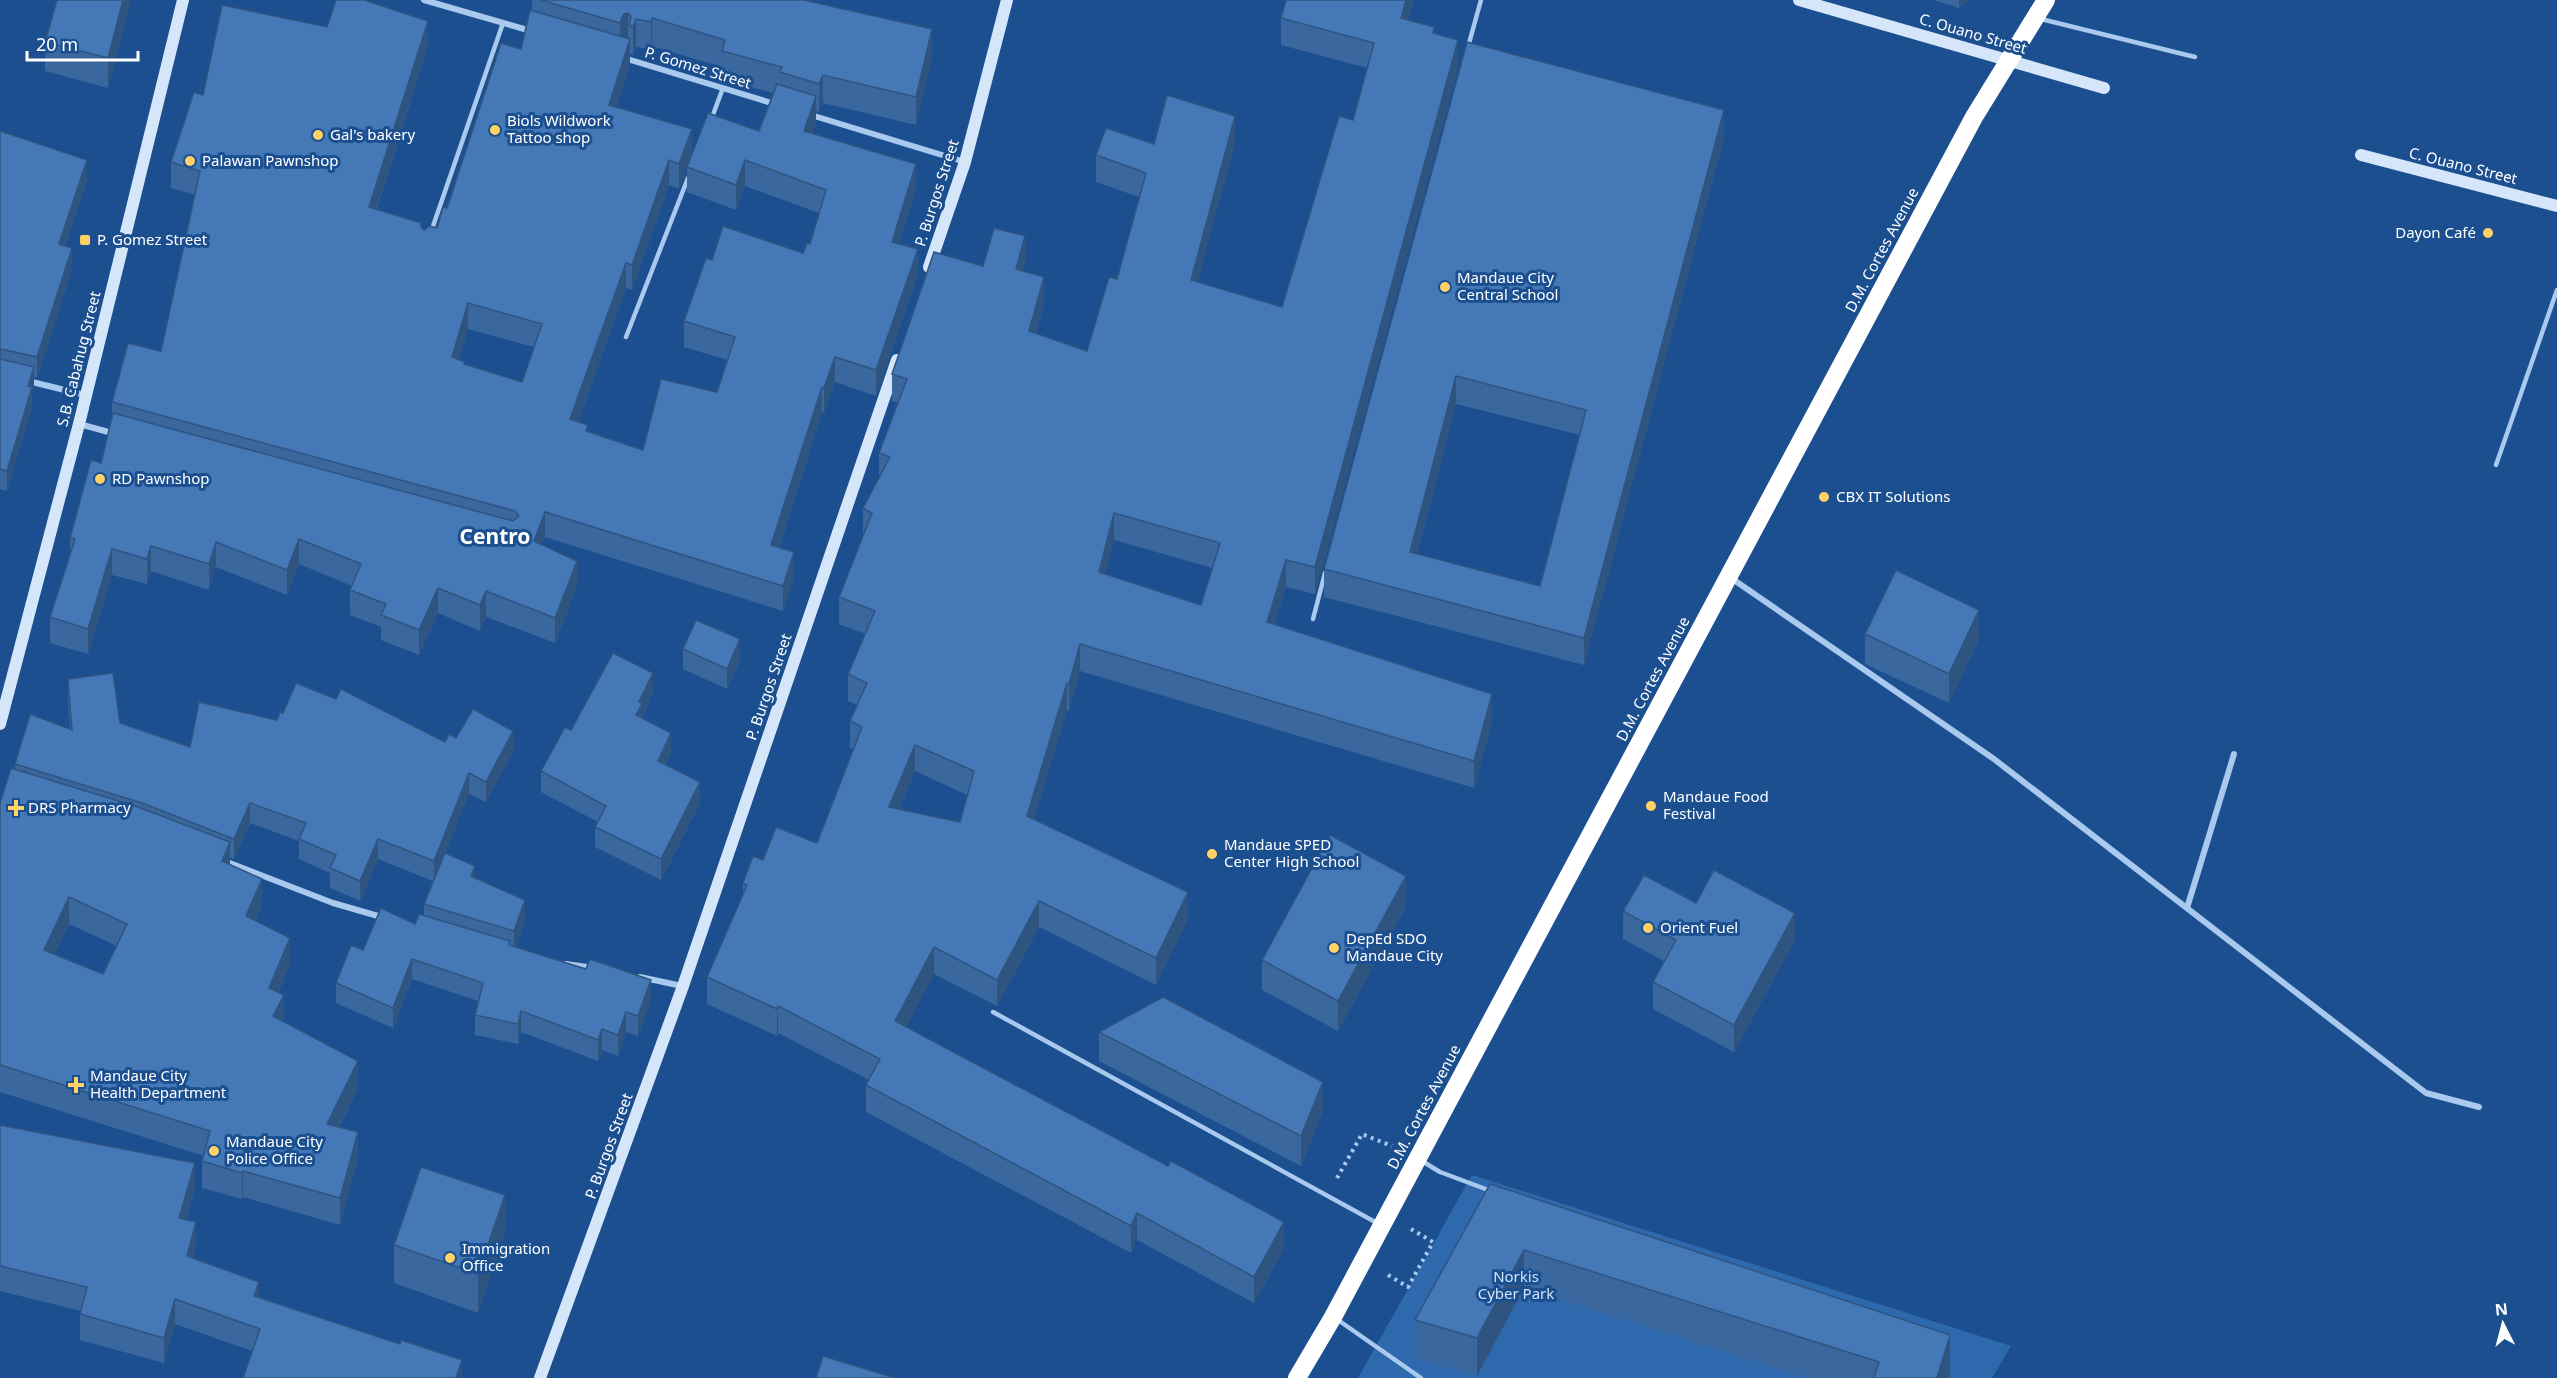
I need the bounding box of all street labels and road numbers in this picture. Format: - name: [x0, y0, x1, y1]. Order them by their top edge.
- street label: C. Ouano Street: [1917, 8, 2030, 58]
- street label: P. Gomez Street: [643, 41, 754, 93]
- street label: P. Burgos Street: [909, 136, 963, 249]
- street label: C. Ouano Street: [2407, 142, 2520, 188]
- street label: D.M. Cortes Avenue: [1840, 184, 1922, 315]
- street label: S.B. Cabahug Street: [52, 288, 105, 429]
- street label: D.M. Cortes Avenue: [1611, 613, 1693, 744]
- street label: P. Burgos Street: [740, 630, 796, 743]
- street label: D.M. Cortes Avenue: [1382, 1041, 1464, 1172]
- street label: P. Burgos Street: [580, 1089, 637, 1201]

